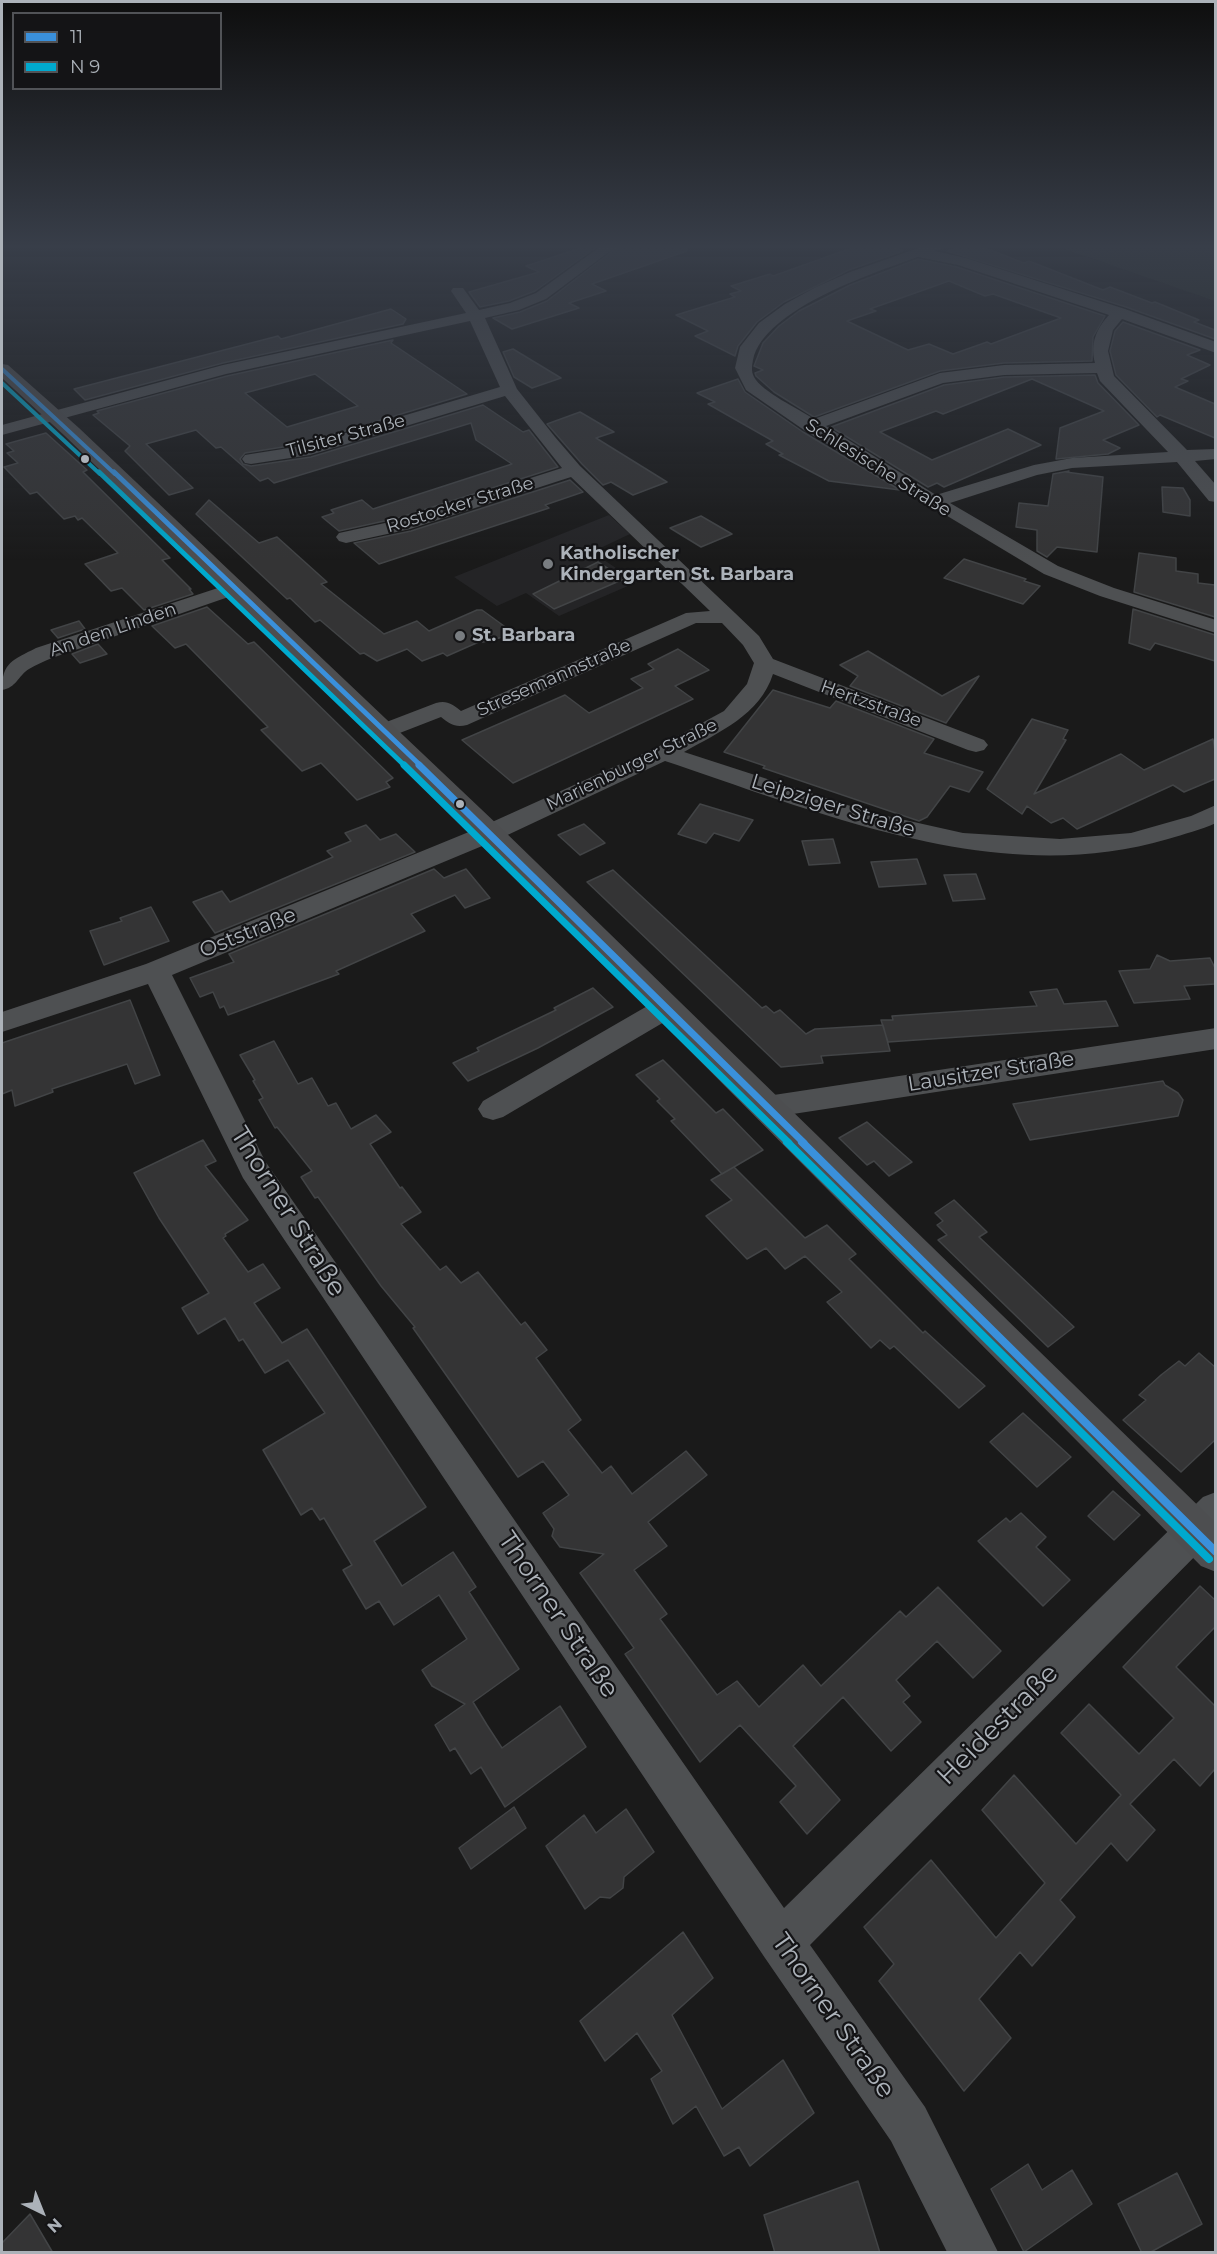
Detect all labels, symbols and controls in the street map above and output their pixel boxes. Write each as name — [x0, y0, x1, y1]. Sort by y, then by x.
legend — [12, 12, 222, 90]
text: 11 — [70, 26, 83, 48]
text: N 9 — [70, 56, 100, 78]
street label: Tilsiter Straße — [284, 410, 408, 462]
street label: Schlesische Straße — [801, 414, 955, 522]
unlabelled marker — [79, 453, 91, 465]
street label: Rostocker Straße — [384, 472, 536, 538]
place label: Katholischer Kindergarten St. Barbara — [560, 543, 794, 586]
marker: Katholischer Kindergarten St. Barbara — [541, 557, 555, 571]
street label: An den Linden — [47, 598, 179, 662]
place label: St. Barbara — [472, 625, 575, 647]
marker: St. Barbara — [453, 629, 467, 643]
street label: Stresemannstraße — [474, 634, 634, 722]
street label: Hertzstraße — [818, 676, 924, 732]
street label: Marienburger Straße — [543, 714, 721, 816]
street label: Leipziger Straße — [748, 769, 918, 843]
unlabelled marker — [454, 798, 466, 810]
street label: Oststraße — [196, 902, 300, 964]
street label: Lausitzer Straße — [906, 1046, 1076, 1098]
street label: Thorner Straße — [223, 1122, 353, 1302]
street label: Thorner Straße — [491, 1526, 625, 1704]
street label: Heidestraße — [931, 1658, 1065, 1792]
street label: Thorner Straße — [765, 1928, 901, 2104]
north arrow — [12, 2182, 72, 2242]
text: N — [43, 2214, 66, 2237]

